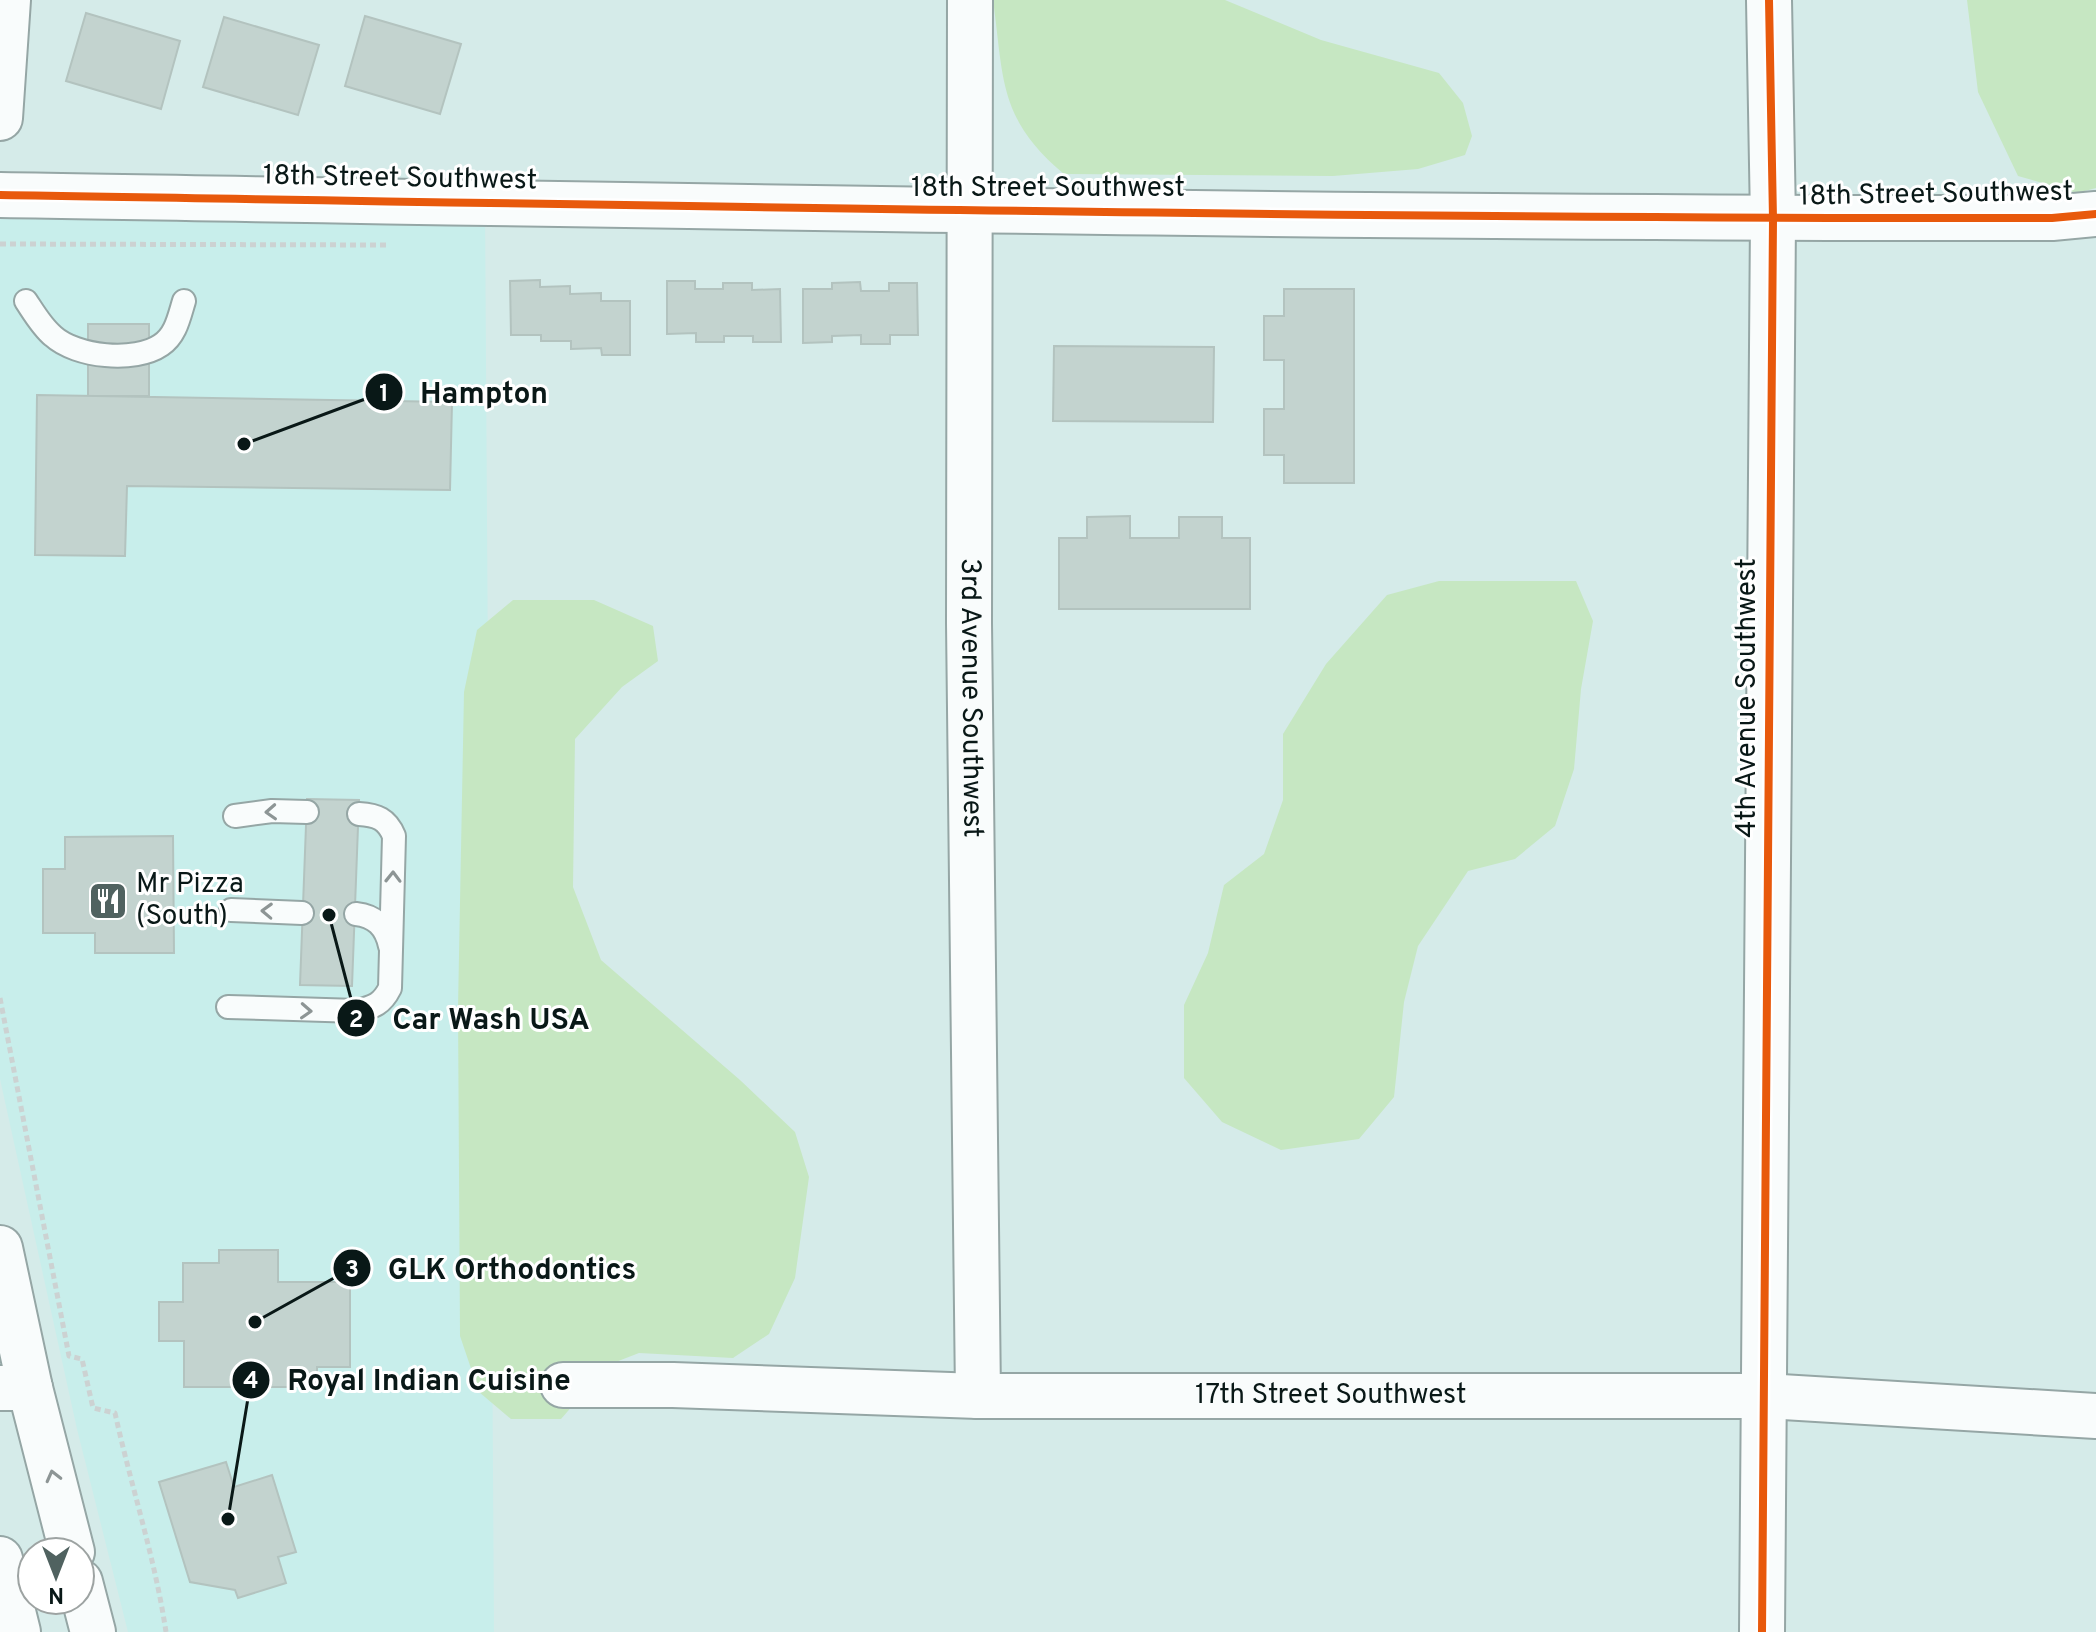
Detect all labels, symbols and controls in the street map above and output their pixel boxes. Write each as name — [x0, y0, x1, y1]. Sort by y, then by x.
street label: 18th Street Southwest — [263, 159, 537, 199]
street label: 18th Street Southwest — [911, 171, 1185, 207]
street label: 18th Street Southwest — [1799, 175, 2073, 215]
callout: Hampton — [364, 365, 564, 419]
text: Hampton — [420, 377, 548, 414]
text: 1 — [379, 380, 389, 410]
street label: 3rd Avenue Southwest — [951, 558, 990, 838]
street label: 4th Avenue Southwest — [1730, 558, 1766, 838]
one-way arrow — [264, 803, 277, 820]
place label: Mr Pizza (South) — [136, 867, 244, 935]
one-way arrow — [384, 870, 402, 883]
restaurant icon: Mr Pizza (South) — [87, 880, 129, 922]
one-way arrow — [260, 903, 273, 920]
callout: Car Wash USA — [336, 991, 605, 1045]
one-way arrow — [300, 1002, 313, 1019]
text: Car Wash USA — [392, 1003, 590, 1040]
text: 2 — [349, 1006, 363, 1036]
callout: GLK Orthodontics — [332, 1241, 652, 1295]
text: GLK Orthodontics — [388, 1253, 636, 1290]
text: 3 — [345, 1256, 359, 1286]
callout: Royal Indian Cuisine — [231, 1353, 586, 1407]
text: Royal Indian Cuisine — [287, 1364, 571, 1401]
text: 4 — [243, 1367, 259, 1397]
street label: 17th Street Southwest — [1195, 1378, 1467, 1414]
one-way arrow — [45, 1470, 62, 1484]
north arrow — [16, 1536, 96, 1616]
text: N — [48, 1580, 64, 1607]

